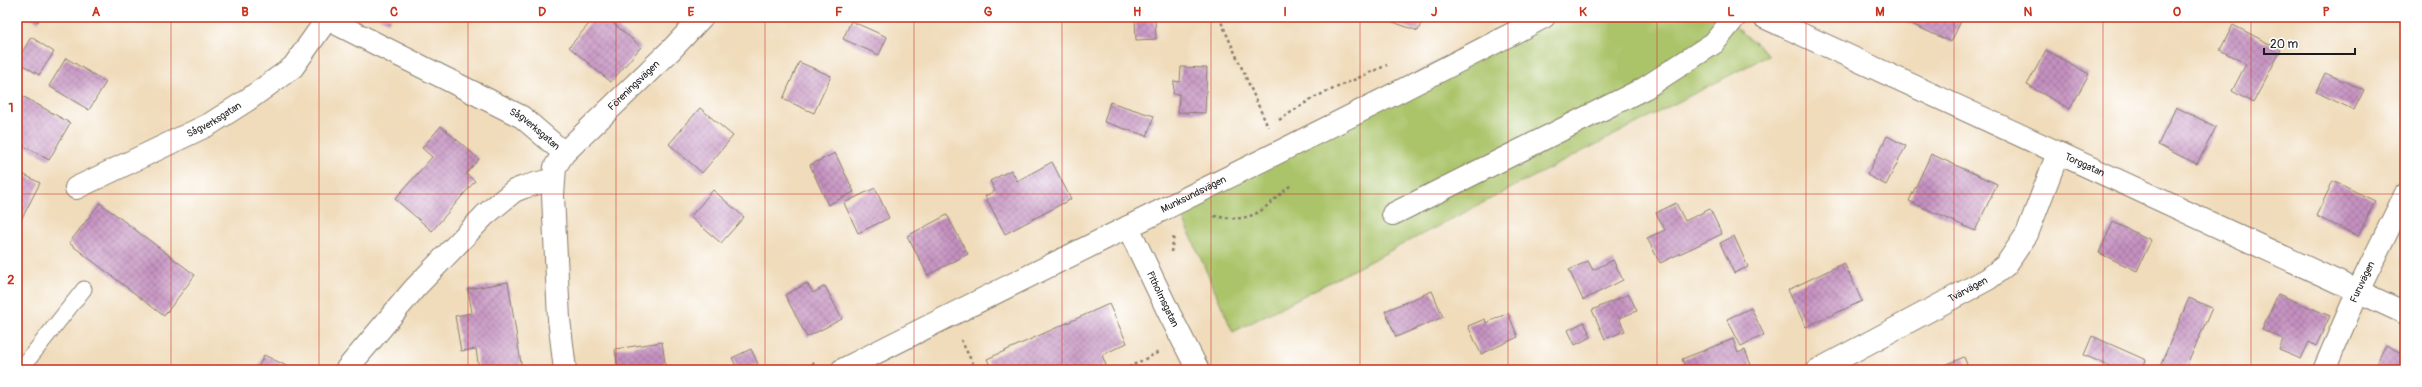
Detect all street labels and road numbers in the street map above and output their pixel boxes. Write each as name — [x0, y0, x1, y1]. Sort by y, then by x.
street label: Föreningsvägen — [606, 58, 662, 113]
street label: Sågverksgatan — [185, 99, 244, 140]
street label: Sågverksgatan — [507, 106, 563, 153]
street label: Torggatan — [2063, 151, 2107, 179]
street label: Munksundsvägen — [1159, 173, 1228, 216]
street label: Furuvägen — [2348, 259, 2378, 305]
street label: Pitholmsgatan — [1144, 269, 1181, 329]
street label: Tvärvägen — [1946, 274, 1990, 305]

